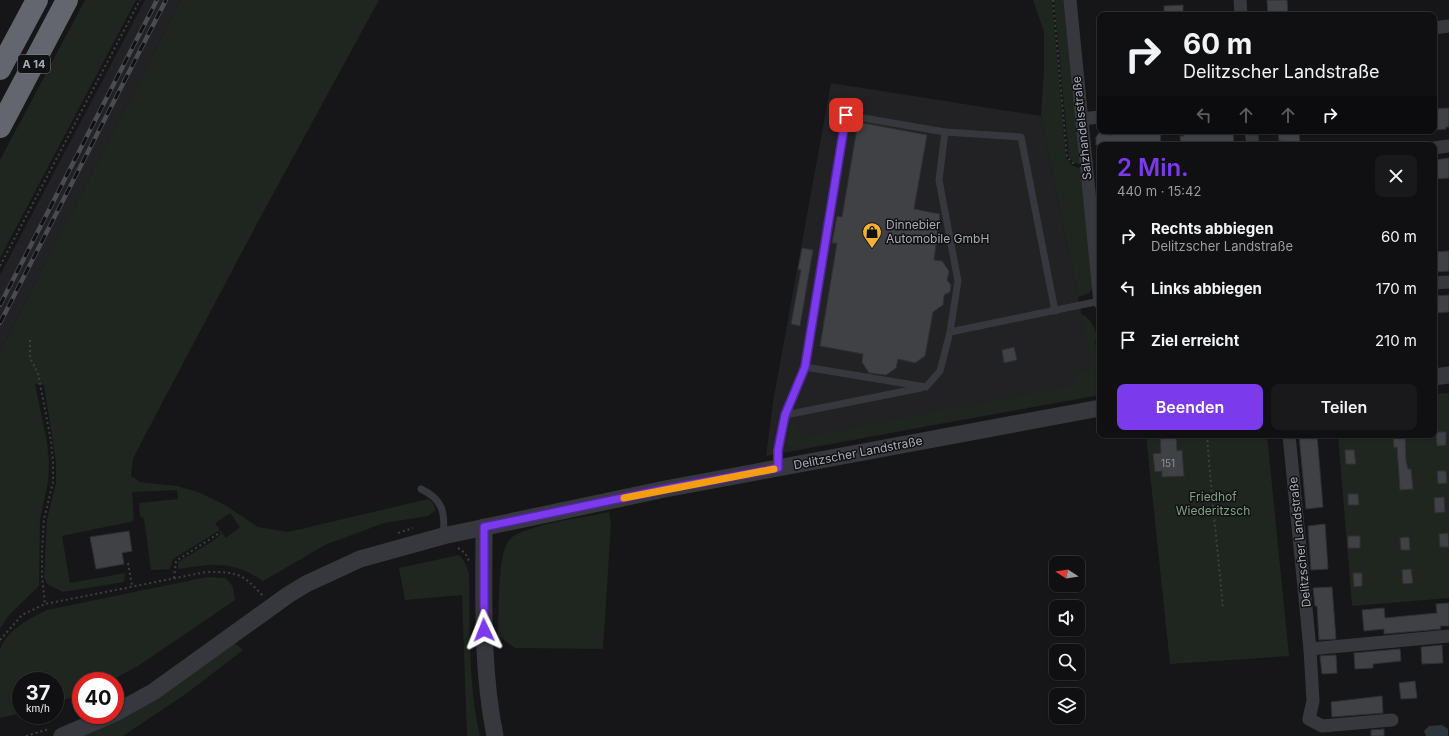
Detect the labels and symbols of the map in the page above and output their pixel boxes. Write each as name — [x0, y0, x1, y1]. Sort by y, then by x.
road number: A 14 — [18, 55, 50, 73]
street label: Salzhandelsstraße — [1069, 75, 1094, 181]
pin — [829, 98, 863, 132]
place label: Dinnebier Automobile GmbH — [886, 217, 989, 246]
shop icon: Dinnebier Automobile GmbH — [861, 221, 883, 249]
street label: Delitzscher Landstraße — [792, 433, 924, 472]
house number: 151 — [1161, 457, 1175, 469]
street label: Delitzscher Landstraße — [1285, 476, 1314, 608]
park label: Friedhof Wiederitzsch — [1176, 489, 1250, 518]
north arrow — [1049, 556, 1085, 592]
position arrow — [463, 609, 505, 651]
speed limit sign: 40 — [72, 672, 124, 724]

